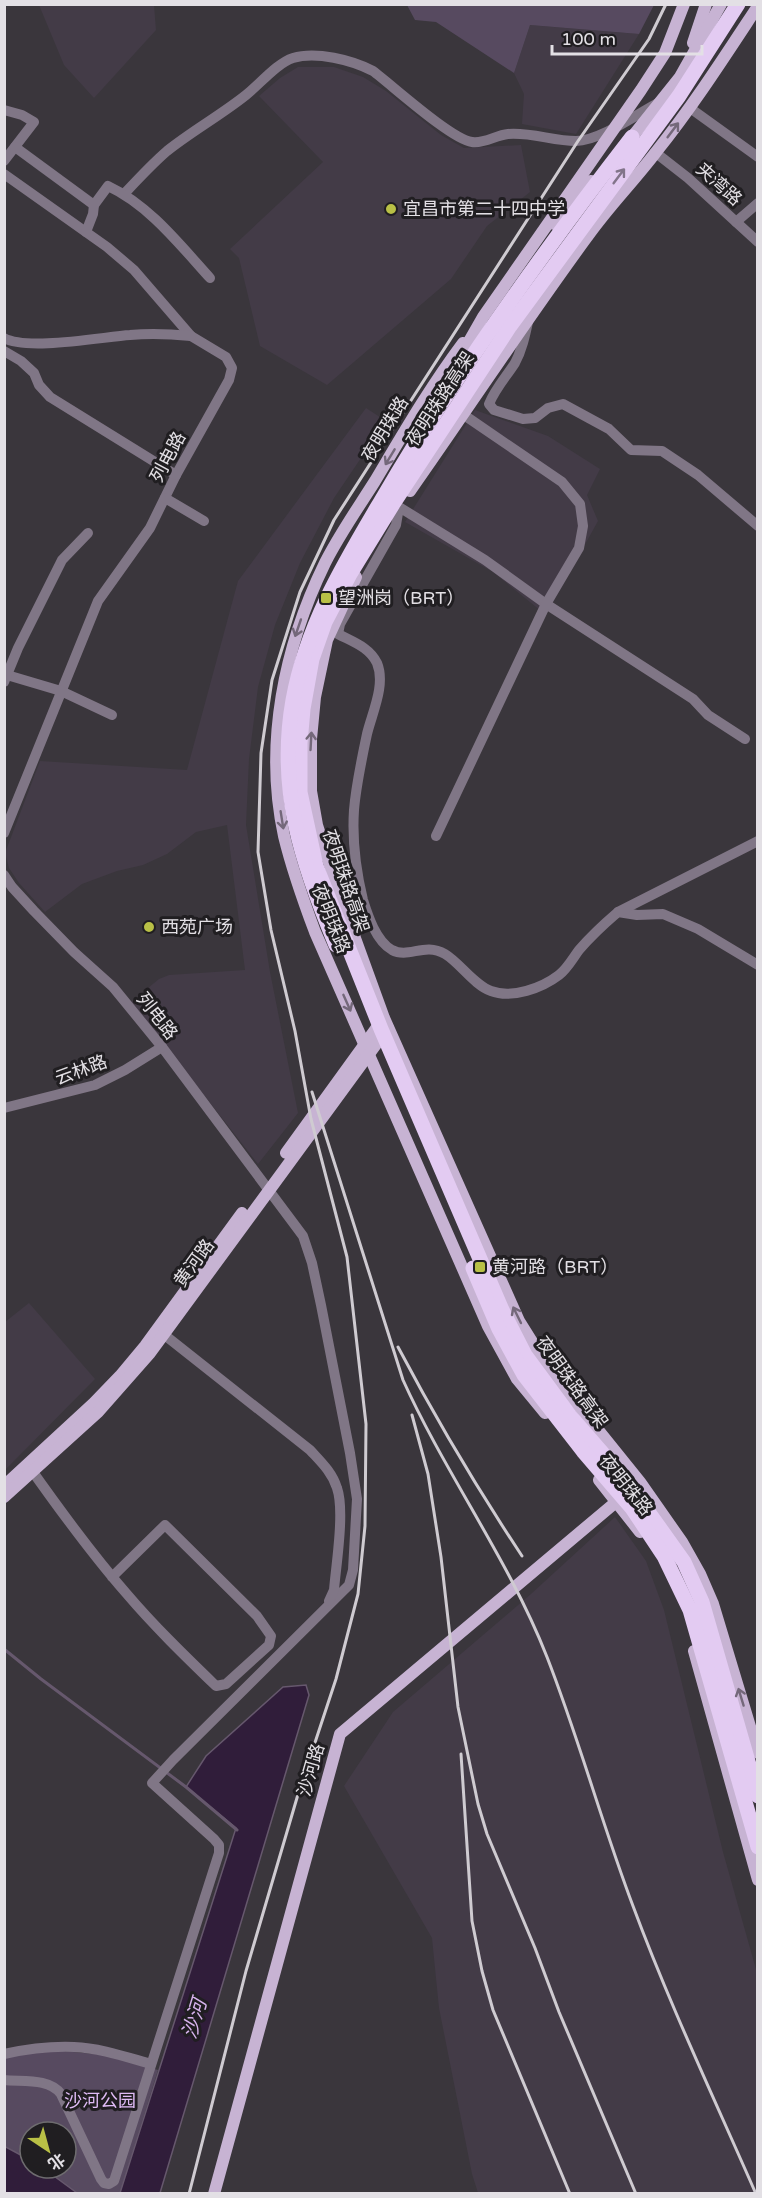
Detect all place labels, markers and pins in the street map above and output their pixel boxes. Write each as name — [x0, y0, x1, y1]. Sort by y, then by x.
place label: 宜昌市第二十四中学 — [403, 198, 565, 220]
marker: 宜昌市第二十四中学 — [384, 202, 398, 216]
place label: 望洲岗（BRT） — [338, 587, 464, 609]
marker: 望洲岗（BRT） — [319, 591, 333, 605]
place label: 西苑广场 — [161, 916, 233, 938]
marker: 西苑广场 — [142, 920, 156, 934]
place label: 黄河路（BRT） — [492, 1256, 618, 1278]
marker: 黄河路（BRT） — [473, 1260, 487, 1274]

